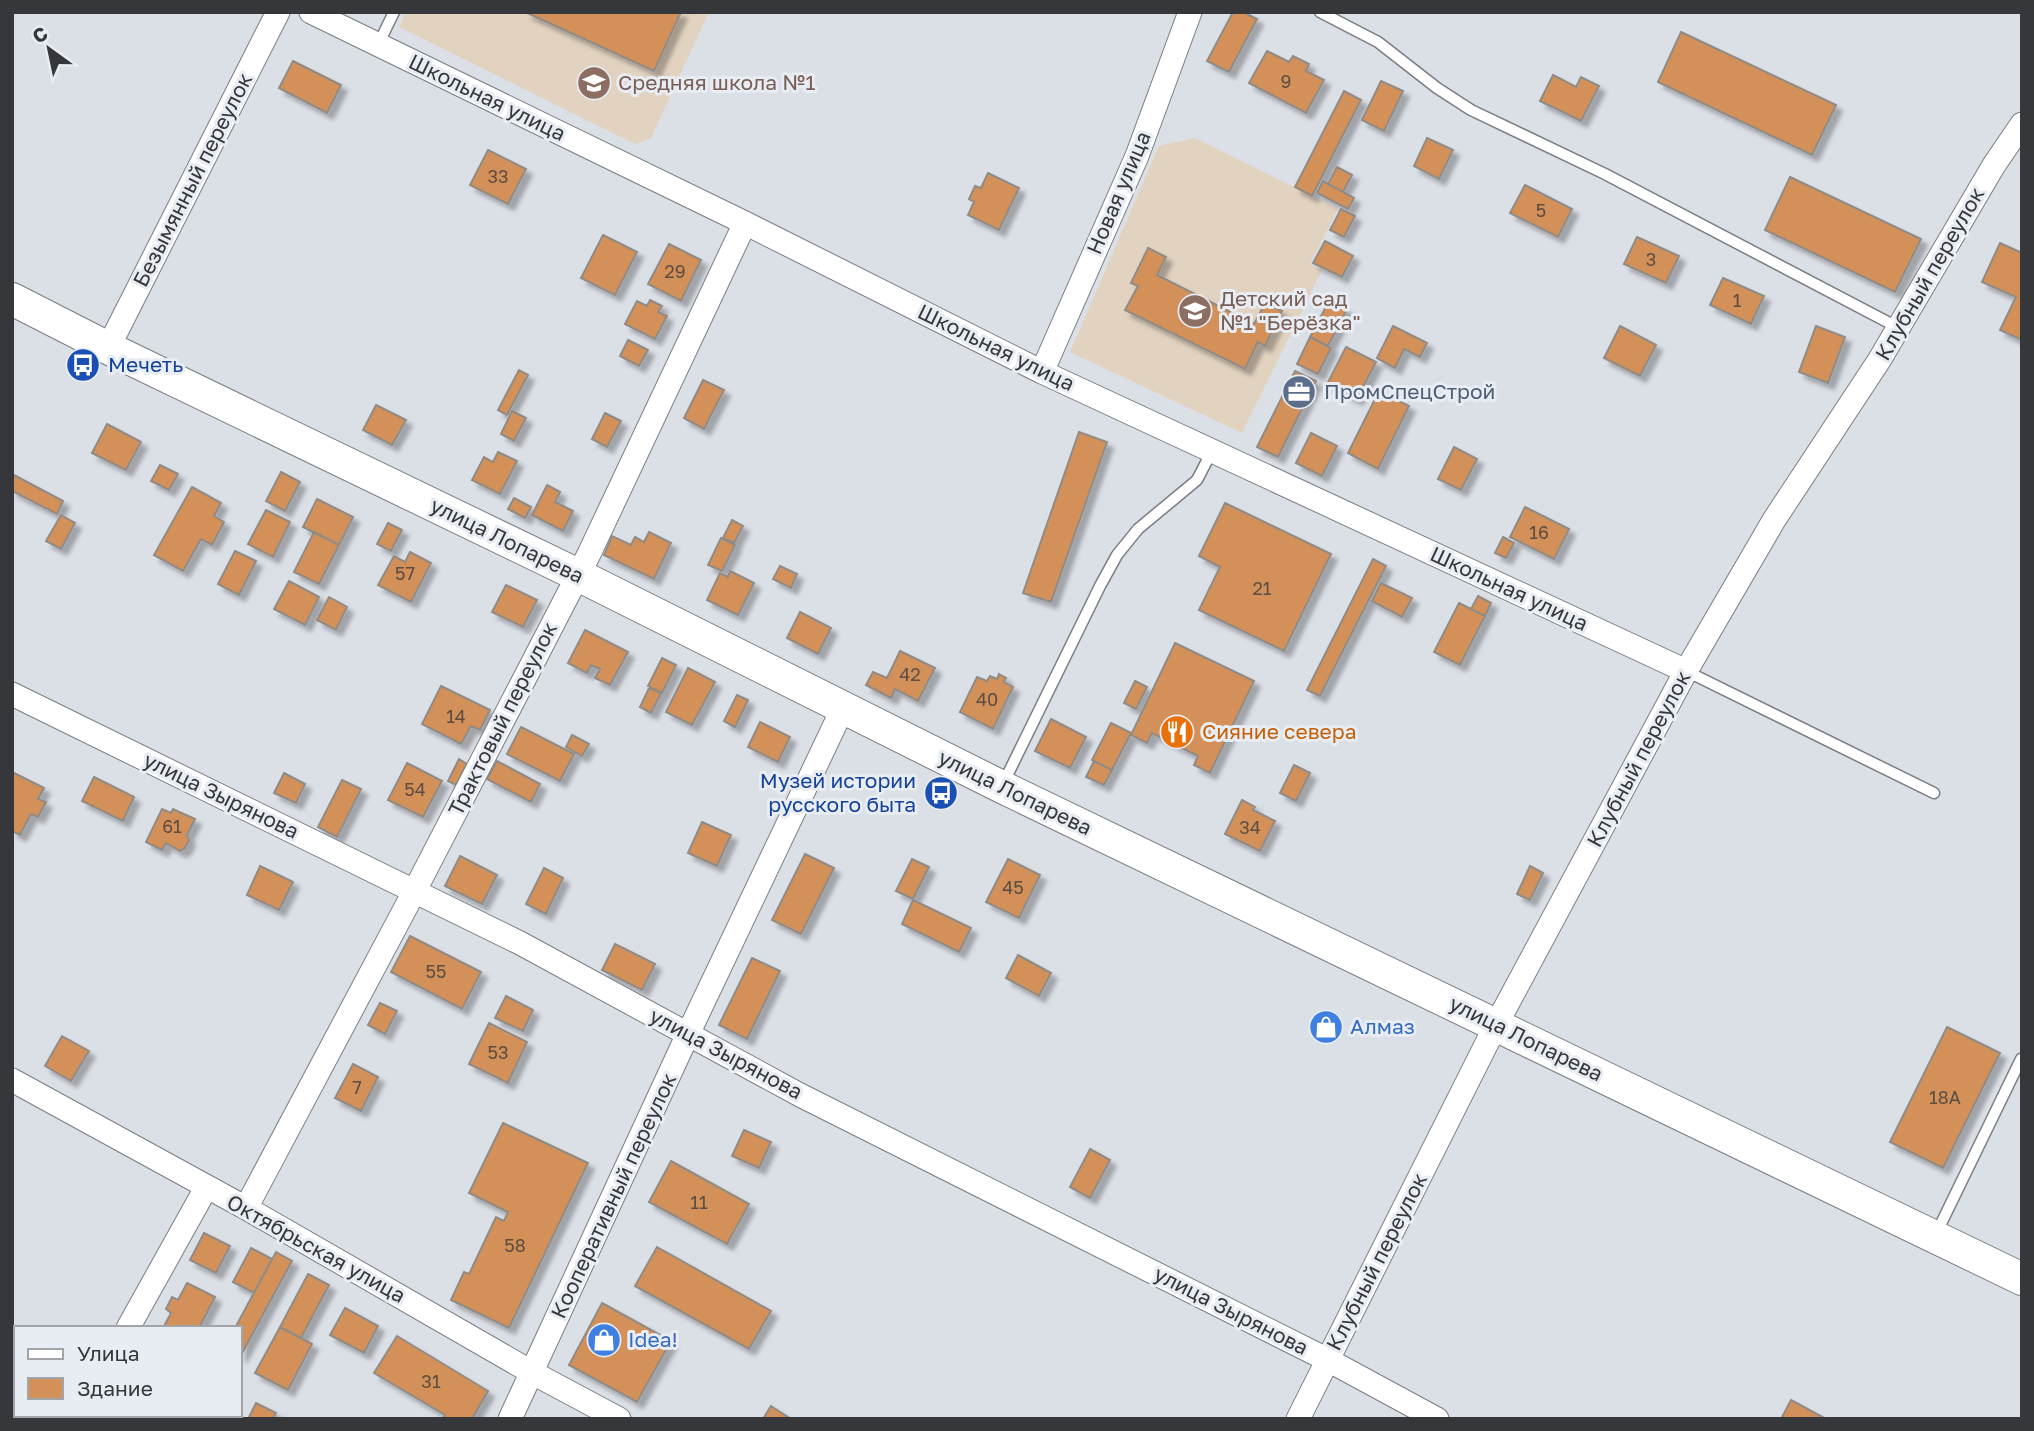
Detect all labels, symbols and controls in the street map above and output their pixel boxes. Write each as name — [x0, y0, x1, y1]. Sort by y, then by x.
north arrow — [14, 14, 84, 84]
text: С — [28, 21, 51, 48]
street label: Школьная улица — [405, 48, 570, 146]
school or university icon: Средняя школа №1 — [575, 64, 613, 102]
street label: Безымянный переулок — [127, 68, 257, 291]
place label: Средняя школа №1 — [618, 69, 816, 95]
house number: 9 — [1281, 70, 1291, 92]
street label: Новая улица — [1081, 127, 1156, 258]
house number: 33 — [487, 165, 509, 187]
street label: Клубный переулок — [1869, 182, 1989, 365]
house number: 5 — [1536, 199, 1546, 221]
house number: 3 — [1646, 248, 1656, 270]
house number: 29 — [664, 260, 686, 282]
place label: Детский сад №1 "Берёзка" — [1220, 285, 1361, 335]
house number: 1 — [1733, 289, 1742, 311]
school or university icon: Детский сад №1 "Берёзка" — [1176, 292, 1214, 330]
street label: Школьная улица — [914, 298, 1079, 396]
bus stop icon: Мечеть — [64, 346, 102, 384]
place label: Мечеть — [108, 351, 183, 377]
office icon: ПромСпецСтрой — [1280, 373, 1318, 411]
place label: ПромСпецСтрой — [1324, 378, 1495, 404]
street label: улица Лопарева — [426, 492, 588, 589]
house number: 16 — [1529, 521, 1549, 543]
street label: Школьная улица — [1426, 540, 1592, 636]
house number: 57 — [395, 562, 415, 584]
house number: 21 — [1252, 577, 1272, 599]
street label: Трактовый переулок — [442, 617, 562, 820]
house number: 42 — [899, 663, 921, 685]
street label: Клубный переулок — [1581, 666, 1696, 851]
house number: 40 — [976, 688, 998, 710]
house number: 14 — [446, 705, 466, 727]
restaurant icon: Сияние севера — [1158, 713, 1196, 751]
place label: Сияние севера — [1202, 718, 1357, 744]
street label: улица Лопарева — [934, 744, 1096, 841]
street label: улица Зырянова — [140, 746, 303, 844]
place label: Музей истории русского быта — [760, 767, 916, 817]
bus stop icon: Музей истории русского быта — [922, 774, 960, 812]
house number: 54 — [404, 778, 426, 800]
house number: 61 — [162, 815, 182, 837]
house number: 34 — [1239, 816, 1261, 838]
house number: 45 — [1002, 876, 1024, 898]
house number: 55 — [426, 960, 446, 982]
street label: улица Лопарева — [1445, 990, 1607, 1087]
street label: улица Зырянова — [646, 1002, 807, 1104]
shop icon: Алмаз — [1307, 1008, 1345, 1046]
place label: Алмаз — [1350, 1013, 1415, 1039]
house number: 53 — [488, 1041, 508, 1063]
street label: Кооперативный переулок — [545, 1069, 681, 1322]
house number: 7 — [352, 1076, 362, 1098]
house number: 18А — [1929, 1086, 1961, 1108]
street label: Клубный переулок — [1320, 1168, 1432, 1355]
street label: Октябрьская улица — [223, 1188, 410, 1308]
house number: 11 — [690, 1191, 708, 1213]
house number: 58 — [504, 1234, 526, 1256]
street label: улица Зырянова — [1150, 1260, 1313, 1360]
shop icon: Idea! — [585, 1321, 623, 1359]
legend — [14, 1326, 242, 1417]
place label: Idea! — [628, 1326, 678, 1352]
text: Улица — [77, 1340, 140, 1366]
house number: 31 — [421, 1370, 441, 1392]
text: Здание — [77, 1375, 153, 1401]

